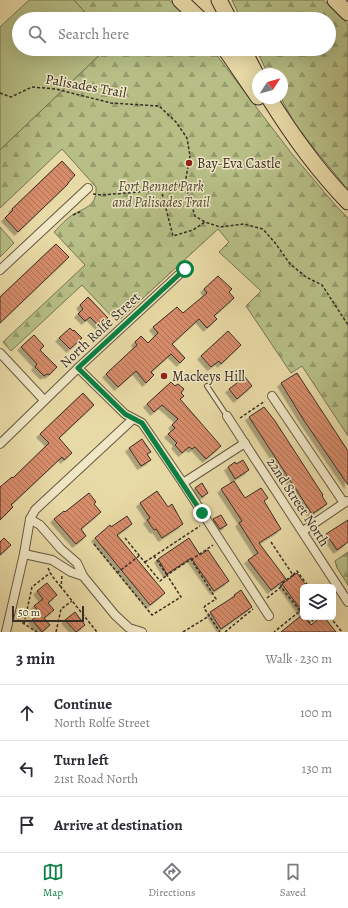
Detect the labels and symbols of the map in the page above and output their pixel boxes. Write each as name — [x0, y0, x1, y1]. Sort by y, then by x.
north arrow — [252, 68, 288, 104]
street label: Palisades Trail — [44, 70, 129, 103]
place label: Bay-Eva Castle — [197, 154, 281, 173]
marker: Bay-Eva Castle — [184, 158, 194, 168]
park label: Fort Bennet Park and Palisades Trail — [112, 177, 210, 212]
route start — [176, 260, 194, 278]
street label: North Rolfe Street — [56, 288, 145, 372]
place label: Mackeys Hill — [172, 367, 246, 386]
marker: Mackeys Hill — [159, 371, 169, 381]
street label: 22nd Street North — [262, 454, 334, 551]
route end — [193, 504, 211, 522]
scale bar — [12, 604, 84, 623]

